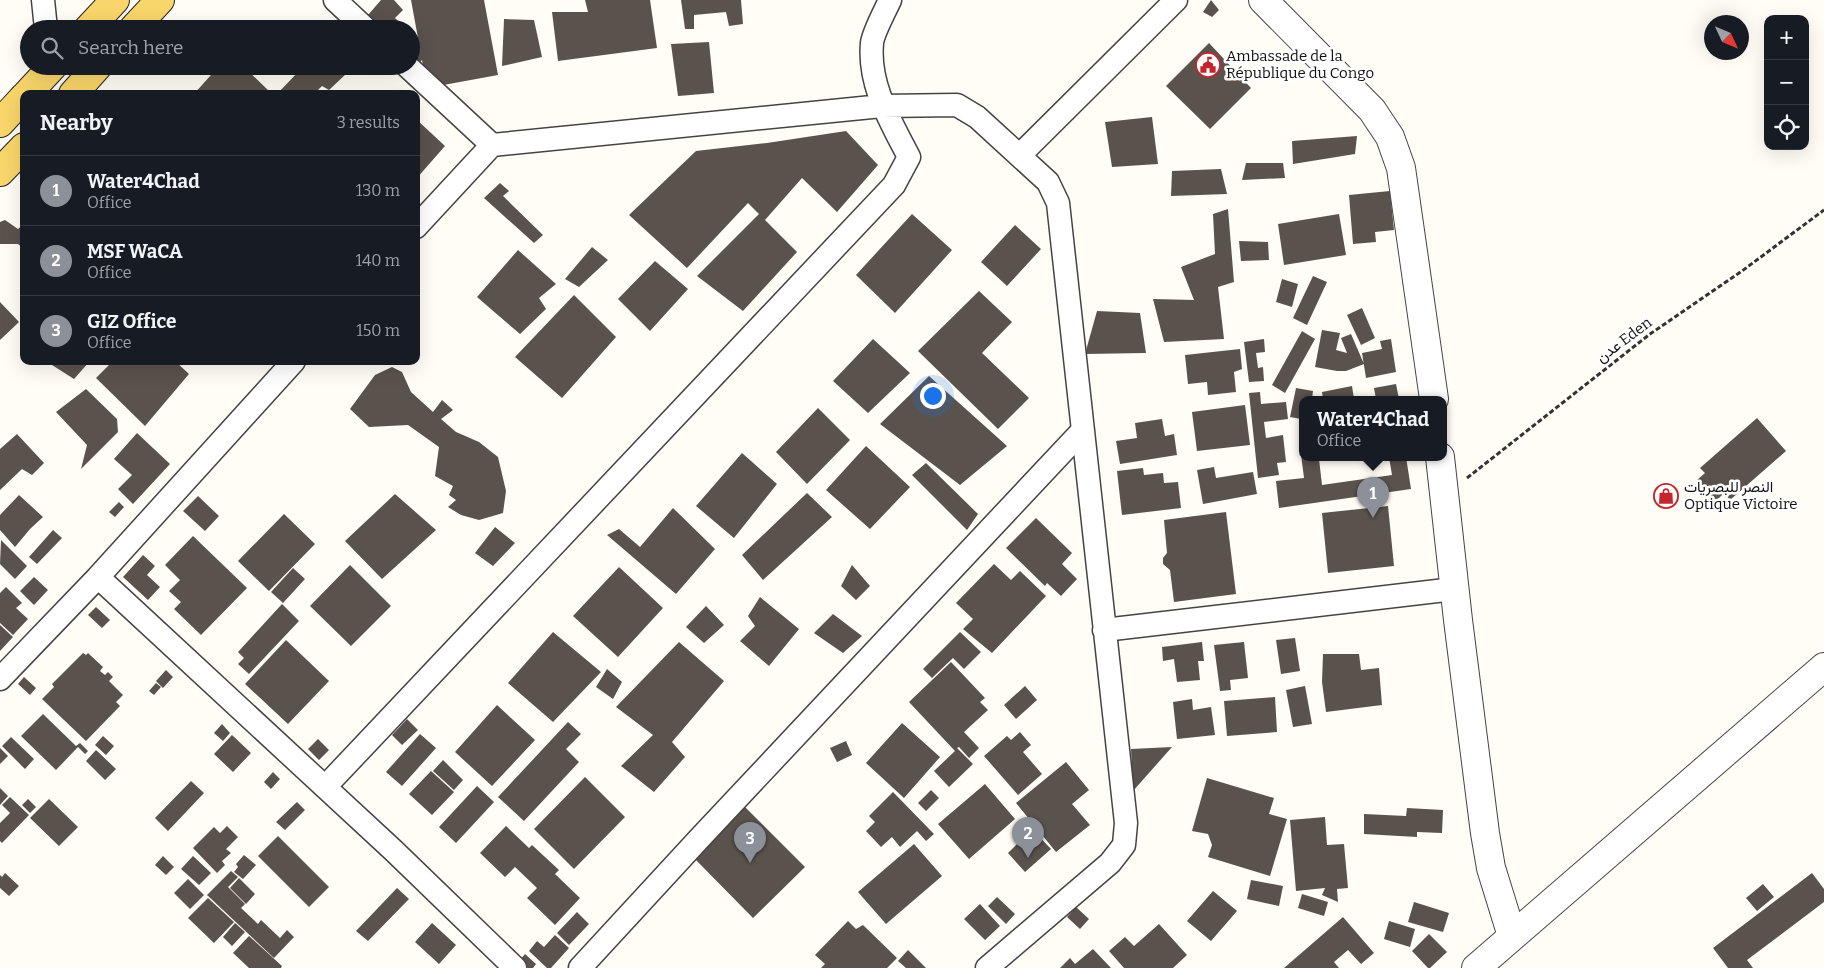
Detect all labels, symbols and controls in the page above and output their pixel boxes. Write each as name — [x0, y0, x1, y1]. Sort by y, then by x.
north arrow — [1704, 15, 1749, 60]
map controls — [1764, 15, 1809, 150]
button: + — [1764, 15, 1809, 60]
search box — [20, 20, 420, 75]
icon: search — [38, 34, 66, 62]
text: Search here — [78, 36, 183, 59]
place label: Ambassade de la République du Congo — [1226, 47, 1374, 82]
public building icon: Ambassade de la République du Congo — [1195, 52, 1221, 78]
button: − — [1764, 60, 1809, 105]
button: locate — [1764, 105, 1809, 150]
text: Nearby — [40, 110, 113, 136]
text: 3 results — [337, 113, 400, 132]
text: Water4Chad — [87, 170, 200, 193]
text: 1 — [53, 181, 59, 200]
text: 130 m — [356, 181, 400, 200]
text: Office — [87, 193, 132, 212]
text: MSF WaCA — [87, 240, 183, 263]
text: 2 — [51, 251, 61, 270]
text: 140 m — [355, 251, 400, 270]
text: Office — [87, 263, 132, 282]
text: GIZ Office — [87, 310, 177, 333]
street label: عدن Eden — [1593, 313, 1656, 367]
text: 3 — [51, 321, 61, 340]
text: 150 m — [356, 321, 400, 340]
text: Office — [87, 333, 132, 352]
your location — [920, 383, 946, 409]
popup — [1299, 396, 1447, 461]
text: Water4Chad — [1317, 408, 1429, 431]
text: Office — [1317, 431, 1361, 450]
pin: 1 — [1357, 477, 1389, 518]
place label: النصر للبصريات Optique Victoire — [1684, 478, 1797, 513]
shop icon: النصر للبصريات Optique Victoire — [1653, 483, 1679, 509]
pin: 2 — [1012, 817, 1044, 858]
pin: 3 — [734, 822, 766, 863]

